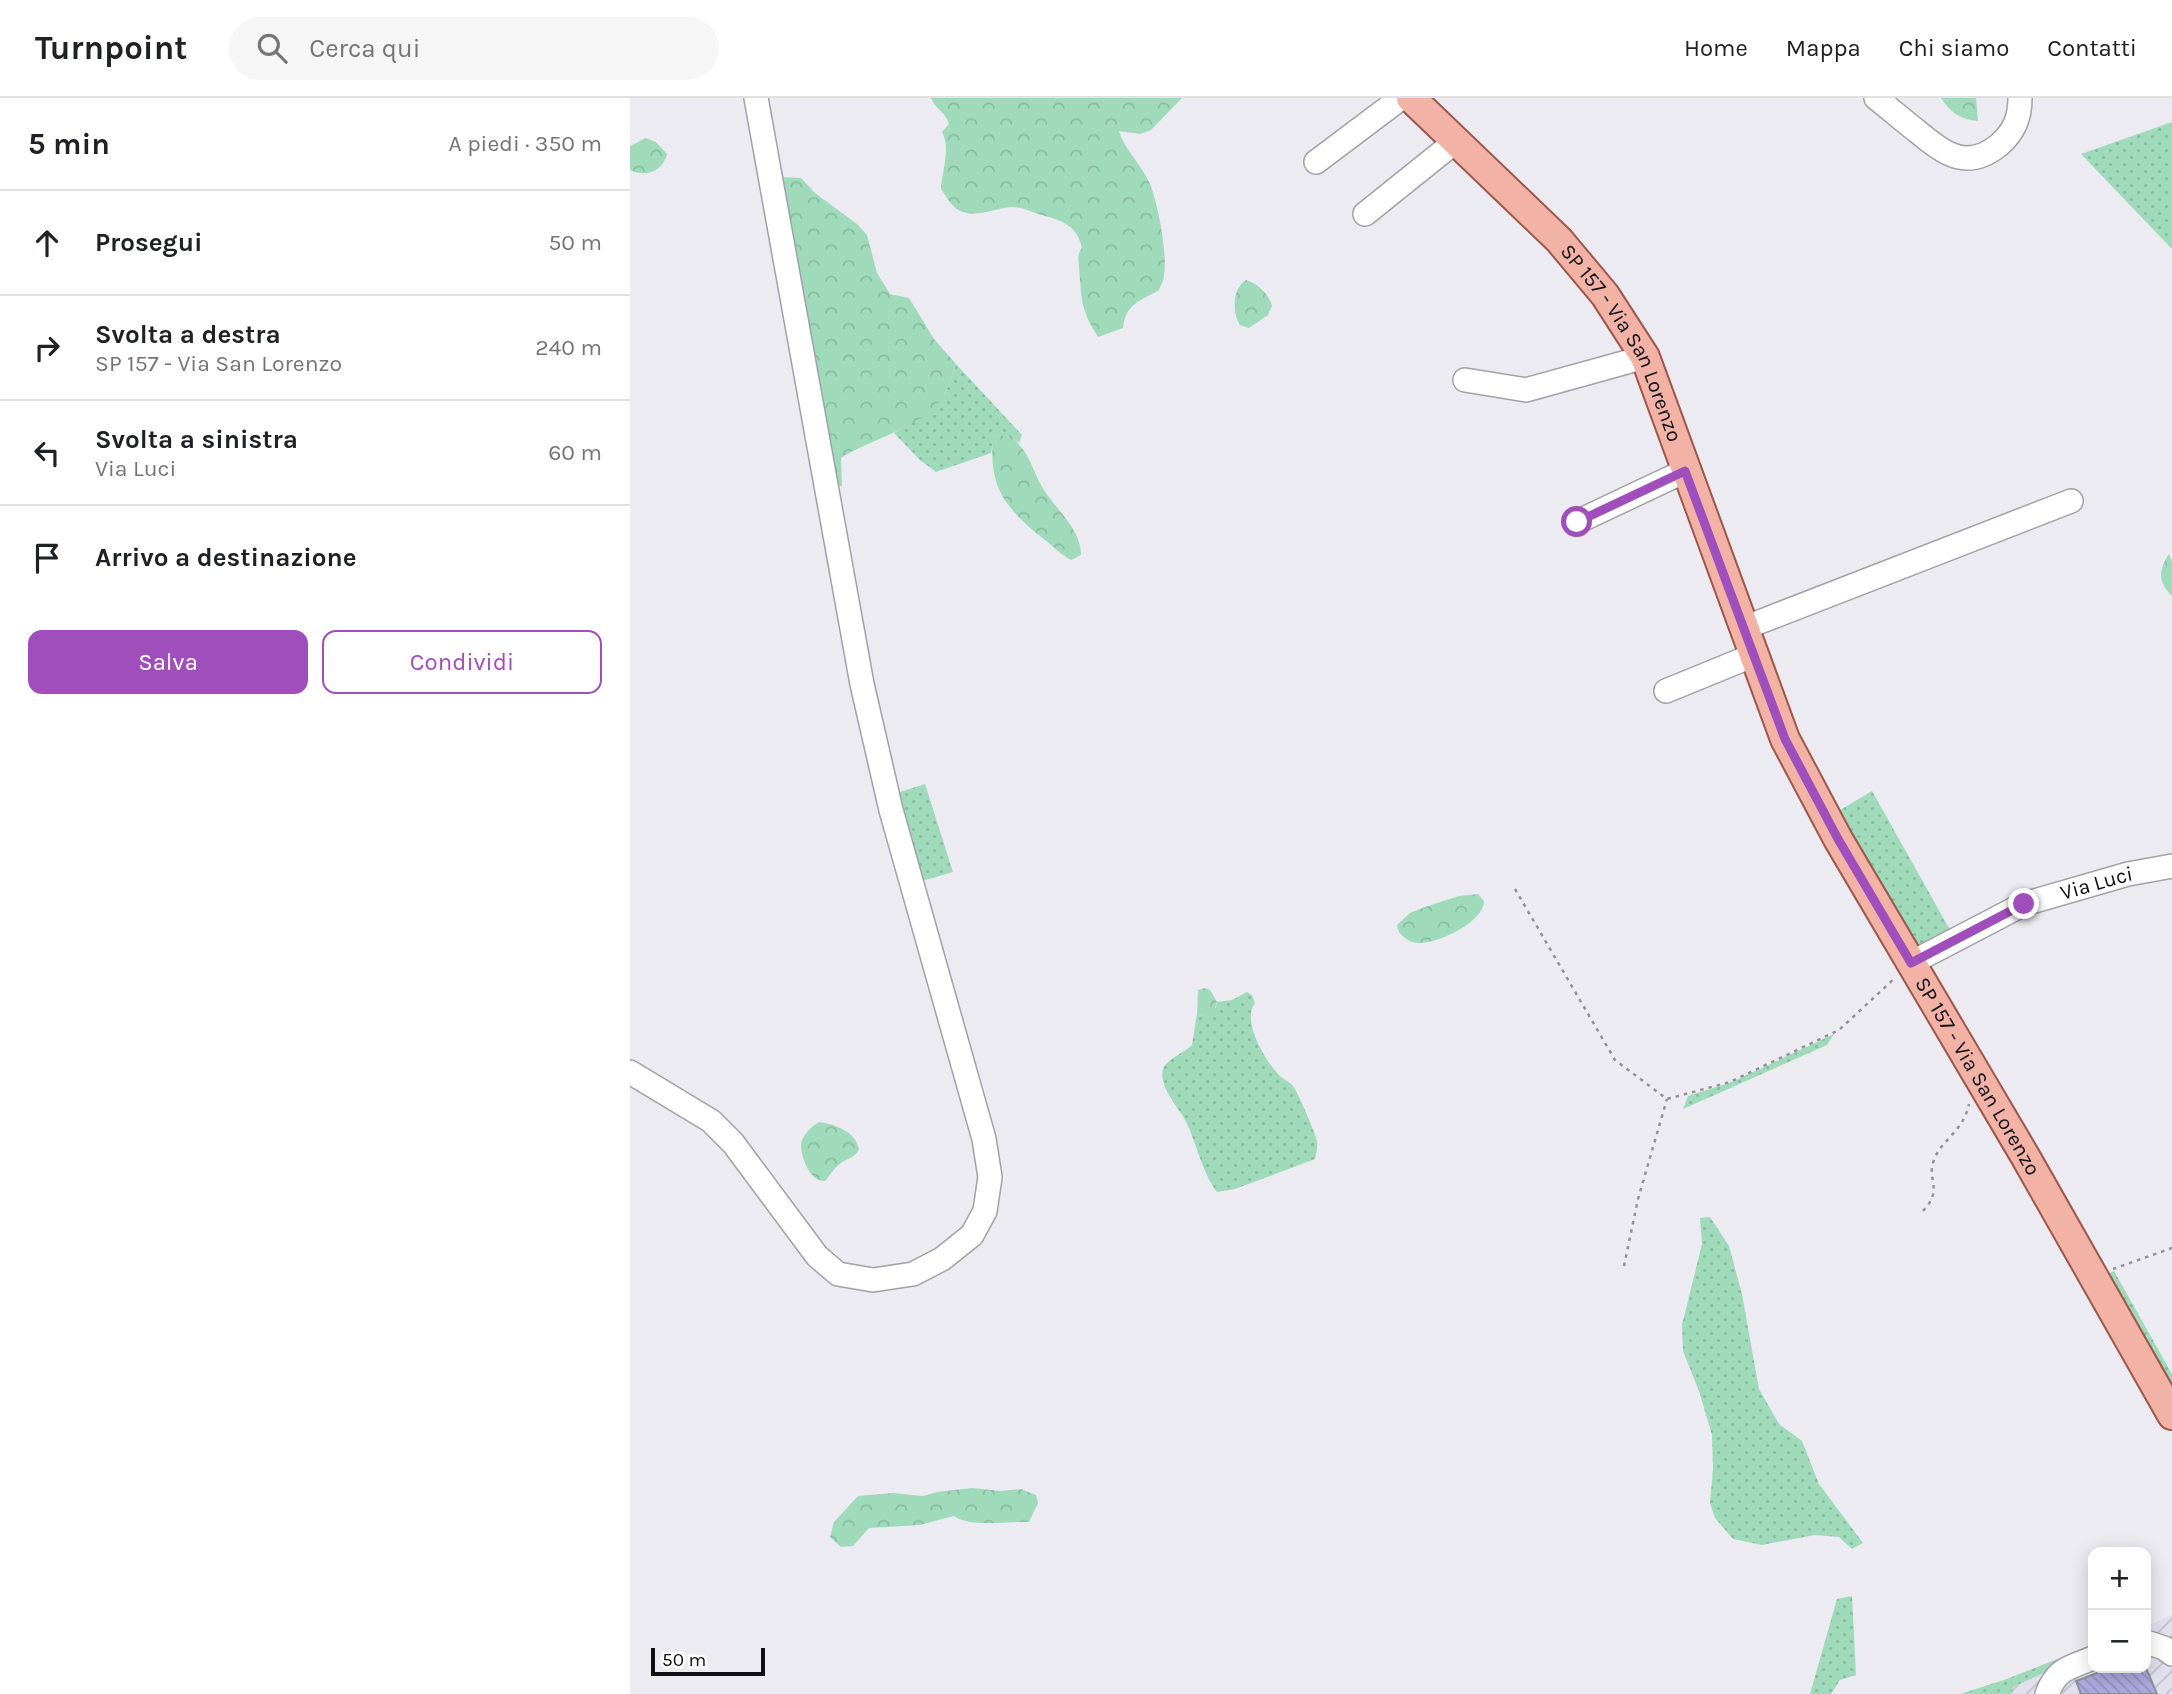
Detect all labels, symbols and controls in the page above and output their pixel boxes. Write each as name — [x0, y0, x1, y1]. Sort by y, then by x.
search box — [229, 17, 719, 80]
text: Turnpoint — [35, 29, 187, 67]
icon: search — [253, 29, 291, 67]
text: Cerca qui — [309, 33, 421, 64]
text: Home — [1684, 34, 1748, 62]
text: Mappa — [1786, 34, 1861, 62]
text: Chi siamo — [1899, 34, 2009, 62]
text: Contatti — [2047, 34, 2137, 62]
text: 5 min — [28, 126, 110, 162]
text: A piedi · 350 m — [449, 130, 602, 157]
icon: ahead — [28, 224, 66, 262]
text: Prosegui — [95, 227, 202, 258]
text: 50 m — [548, 229, 602, 256]
street label: SP 157 - Via San Lorenzo — [1556, 239, 1687, 445]
text: Svolta a destra — [95, 319, 281, 350]
icon: right — [28, 329, 66, 367]
text: 240 m — [535, 334, 602, 361]
text: SP 157 - Via San Lorenzo — [95, 350, 342, 377]
text: Svolta a sinistra — [95, 424, 298, 455]
icon: left — [28, 434, 66, 472]
text: 60 m — [548, 439, 602, 466]
text: Via Luci — [95, 455, 176, 482]
route start — [1561, 506, 1592, 537]
icon: arrive — [28, 539, 66, 577]
text: Arrivo a destinazione — [95, 542, 357, 573]
button: Salva — [28, 630, 308, 694]
button: Condividi — [322, 630, 602, 694]
street label: Via Luci — [2058, 861, 2135, 905]
route end — [2008, 888, 2039, 919]
street label: SP 157 - Via San Lorenzo — [1910, 973, 2045, 1180]
map controls — [2088, 1547, 2151, 1673]
button: + — [2088, 1547, 2151, 1610]
button: − — [2088, 1610, 2151, 1673]
scale bar — [651, 1645, 765, 1677]
text: 50 m — [662, 1649, 706, 1671]

